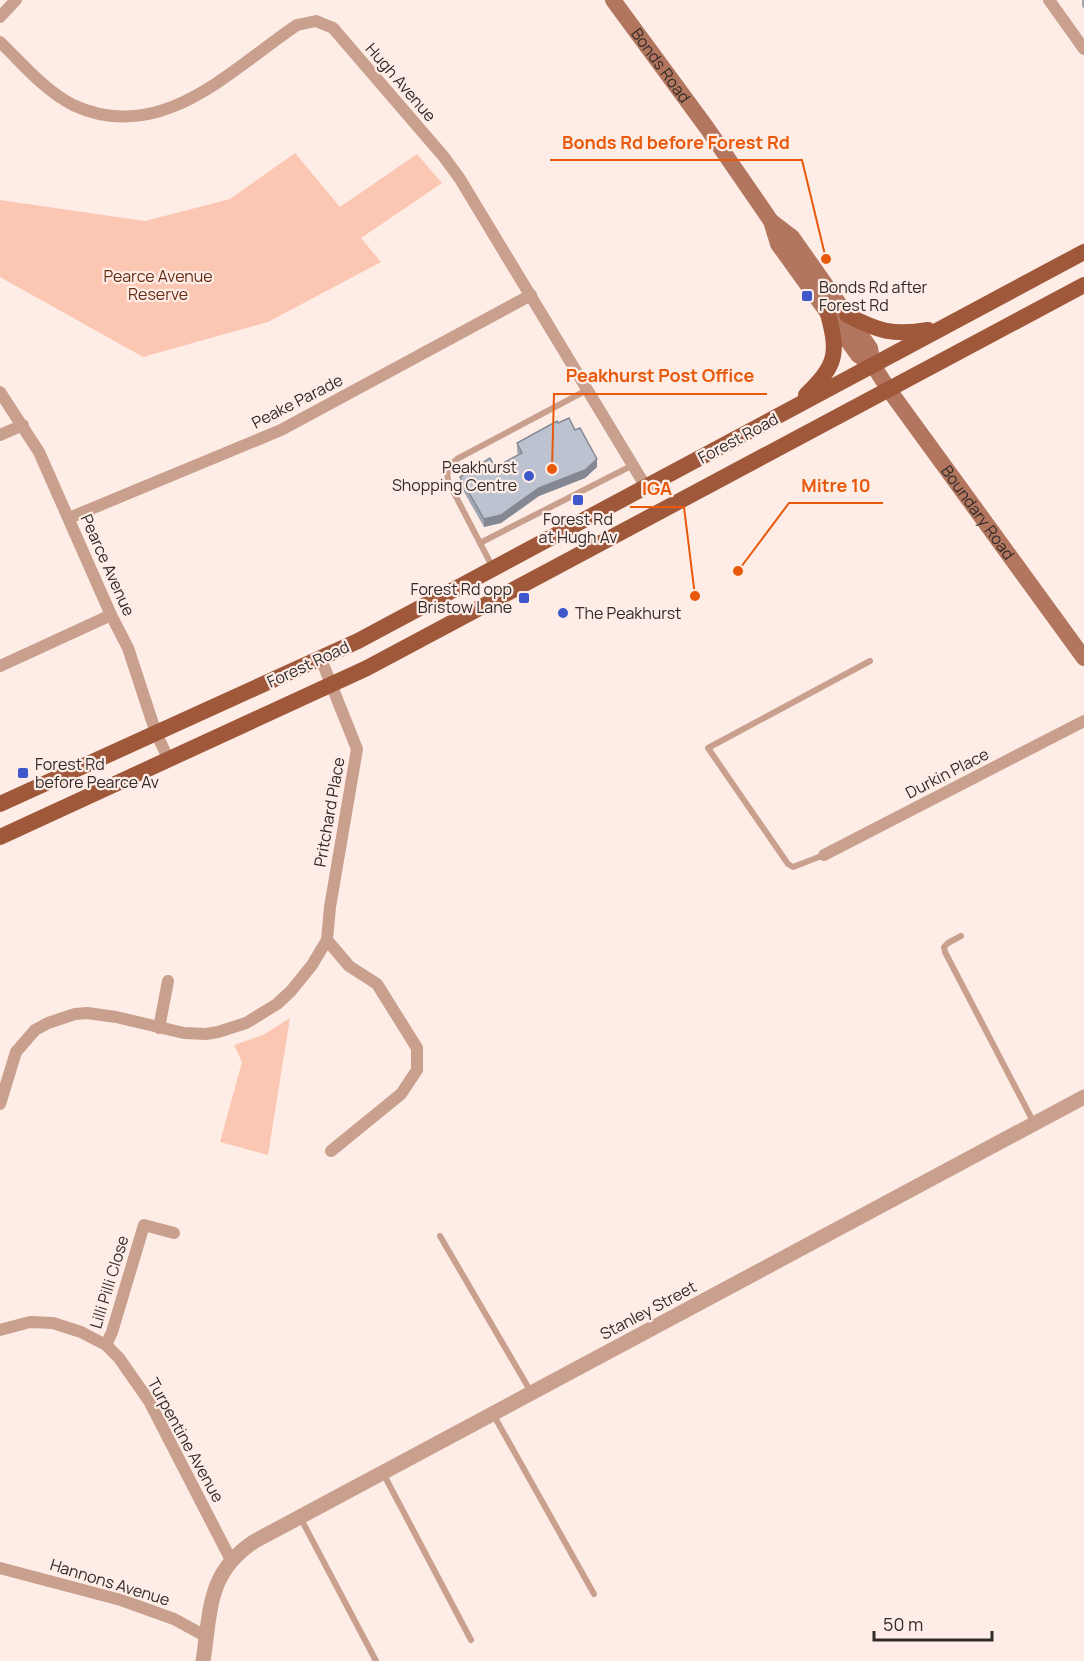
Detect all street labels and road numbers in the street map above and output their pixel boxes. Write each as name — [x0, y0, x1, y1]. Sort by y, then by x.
street label: Bonds Road — [626, 23, 696, 107]
street label: Hugh Avenue — [361, 38, 441, 126]
street label: Peake Parade — [248, 369, 346, 433]
street label: Forest Road — [694, 408, 782, 468]
street label: Boundary Road — [936, 461, 1020, 564]
street label: Pearce Avenue — [76, 511, 140, 619]
street label: Forest Road — [263, 635, 353, 693]
street label: Durkin Place — [902, 743, 992, 803]
street label: Pritchard Place — [309, 755, 349, 869]
street label: Lilli Pilli Close — [84, 1233, 134, 1331]
street label: Stanley Street — [596, 1275, 700, 1345]
street label: Turpentine Avenue — [143, 1374, 229, 1506]
street label: Hannons Avenue — [47, 1553, 173, 1611]

